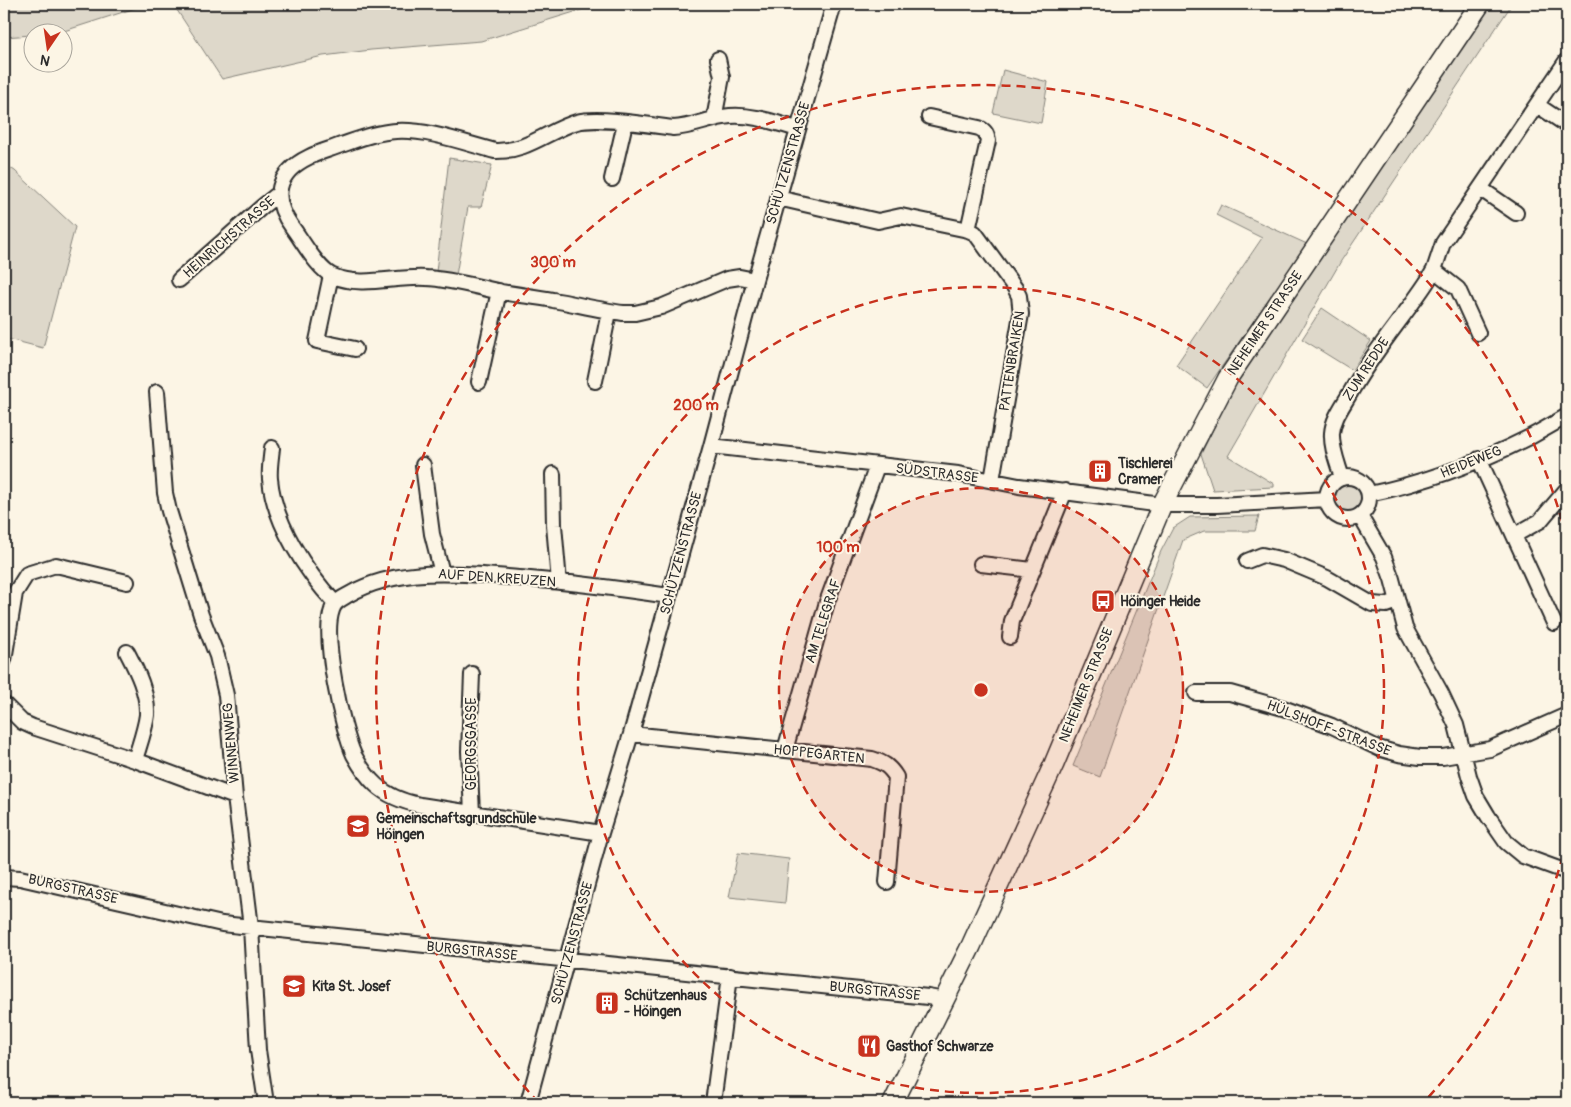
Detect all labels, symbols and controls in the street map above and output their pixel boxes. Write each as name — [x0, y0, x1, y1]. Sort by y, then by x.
north arrow — [22, 22, 72, 72]
text: N — [39, 51, 52, 70]
street label: SCHÜTZENSTRASSE — [762, 100, 814, 226]
street label: HEINRICHSTRASSE — [180, 193, 278, 281]
text: 300 m — [530, 253, 576, 272]
street label: NEHEIMER STRASSE — [1224, 268, 1306, 378]
street label: PATTENBRAIKEN — [996, 310, 1028, 412]
street label: ZUM REDDE — [1339, 334, 1393, 404]
text: 200 m — [673, 396, 719, 415]
street label: HEIDEWEG — [1438, 442, 1504, 482]
place label: Tischlerei Cramer — [1117, 455, 1173, 488]
building icon: Tischlerei Cramer — [1087, 458, 1113, 484]
street label: SÜDSTRASSE — [895, 459, 979, 487]
street label: SCHÜTZENSTRASSE — [656, 490, 706, 616]
text: 100 m — [817, 538, 859, 557]
street label: AUF DEN KREUZEN — [437, 565, 557, 591]
street label: AM TELEGRAF — [801, 577, 845, 665]
bus stop icon: Höinger Heide — [1090, 588, 1116, 614]
place label: Höinger Heide — [1120, 593, 1201, 610]
street label: NEHEIMER STRASSE — [1055, 625, 1117, 745]
centre of rings — [972, 681, 990, 699]
street label: HÜLSHOFF-STRASSE — [1264, 696, 1394, 760]
street label: GEORGSGASSE — [463, 698, 480, 790]
street label: WINNENWEG — [219, 702, 243, 784]
street label: HOPPEGARTEN — [772, 741, 866, 767]
place label: Gemeinschaftsgrundschule Höingen — [376, 810, 538, 843]
school or university icon: Gemeinschaftsgrundschule Höingen — [345, 813, 371, 839]
street label: BURGSTRASSE — [27, 870, 119, 908]
street label: SCHÜTZENSTRASSE — [547, 880, 597, 1006]
street label: BURGSTRASSE — [426, 938, 518, 964]
school or university icon: Kita St. Josef — [281, 973, 307, 999]
place label: Kita St. Josef — [312, 978, 391, 995]
street label: BURGSTRASSE — [829, 978, 921, 1004]
place label: Schützenhaus - Höingen — [624, 987, 707, 1020]
building icon: Schützenhaus - Höingen — [594, 990, 620, 1016]
restaurant icon: Gasthof Schwarze — [856, 1033, 882, 1059]
place label: Gasthof Schwarze — [886, 1038, 995, 1055]

